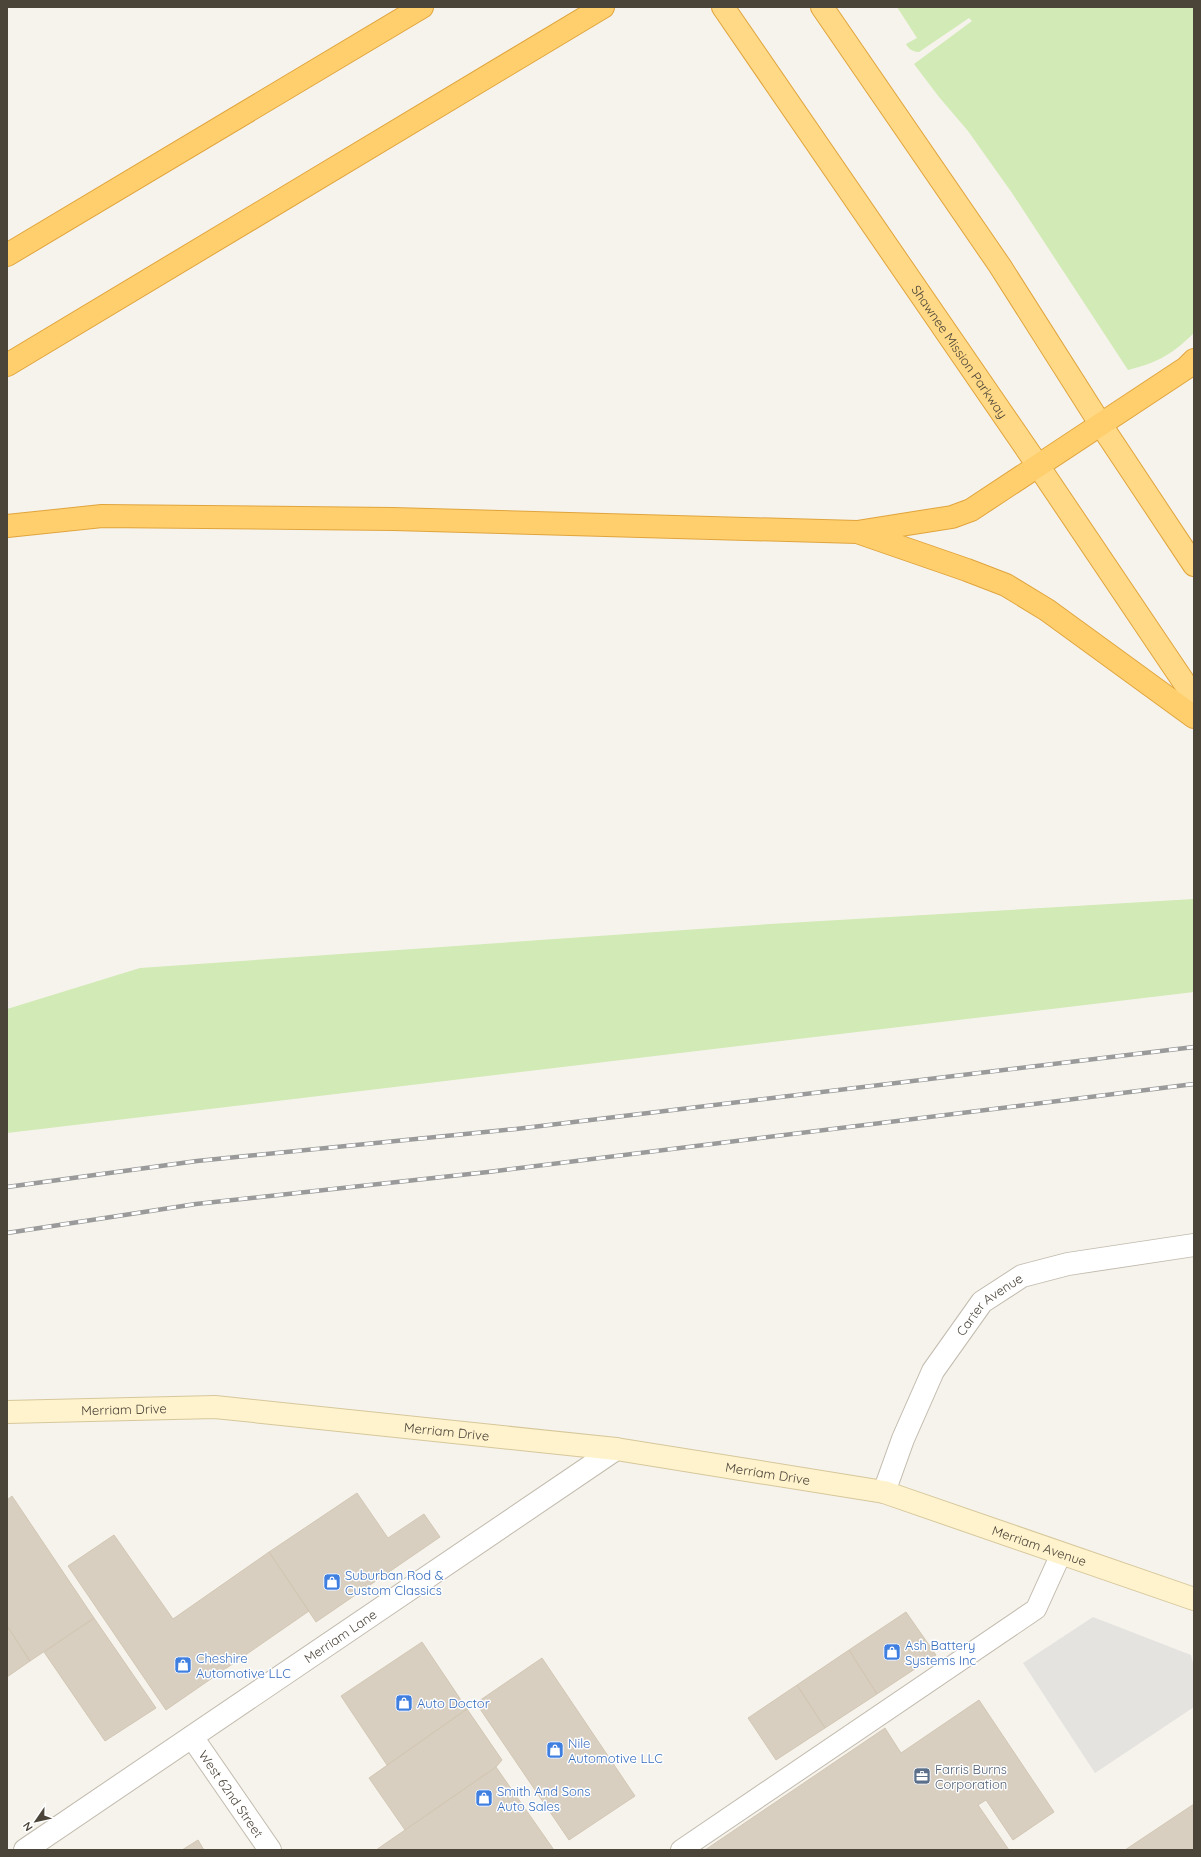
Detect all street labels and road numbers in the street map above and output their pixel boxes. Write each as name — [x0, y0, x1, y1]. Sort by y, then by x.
street label: Shawnee Mission Parkway — [908, 282, 1011, 421]
street label: Carter Avenue — [953, 1270, 1026, 1339]
street label: Merriam Drive — [81, 1400, 167, 1418]
street label: Merriam Drive — [403, 1419, 490, 1444]
street label: Merriam Drive — [724, 1459, 811, 1488]
street label: Merriam Avenue — [990, 1522, 1089, 1569]
street label: Merriam Lane — [301, 1606, 380, 1666]
street label: West 62nd Street — [195, 1747, 267, 1841]

